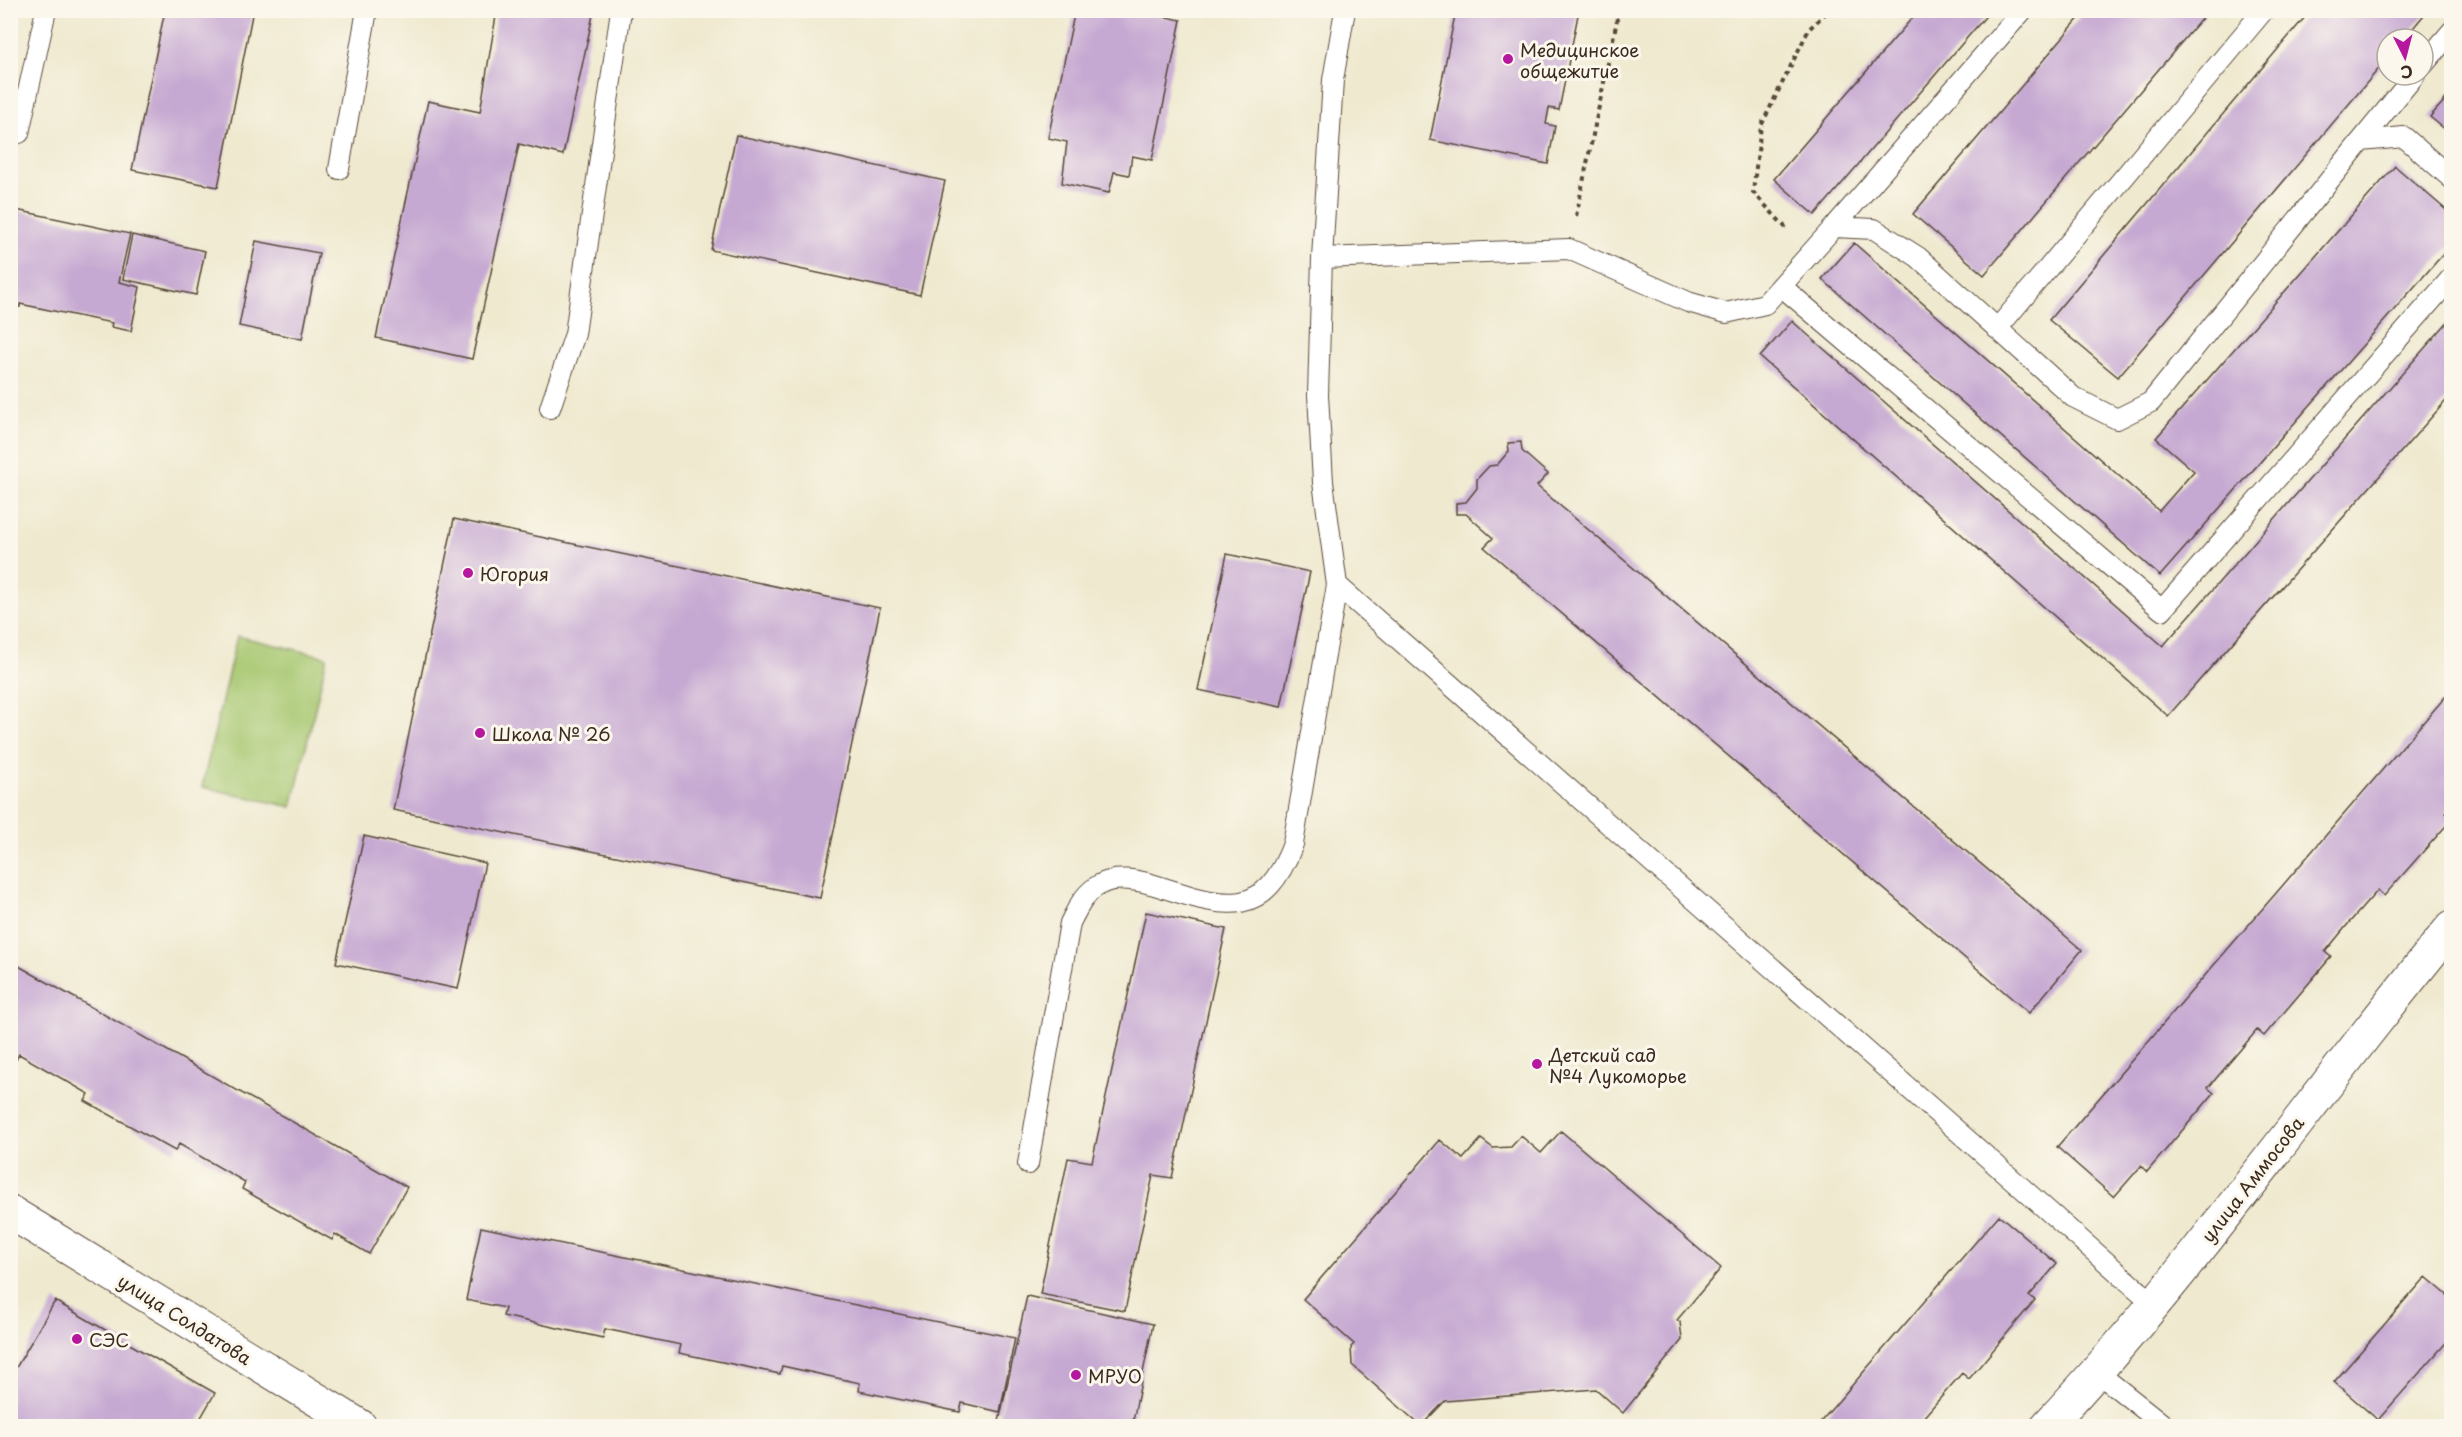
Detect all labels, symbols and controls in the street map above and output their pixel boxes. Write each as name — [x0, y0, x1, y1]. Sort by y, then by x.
north arrow — [2375, 27, 2435, 87]
place label: Медицинское общежитие — [1520, 36, 1639, 84]
marker: Медицинское общежитие — [1501, 52, 1515, 66]
text: С — [2399, 60, 2414, 85]
place label: Югория — [480, 560, 549, 587]
marker: Югория — [461, 566, 475, 580]
place label: Школа № 26 — [492, 720, 610, 747]
marker: Школа № 26 — [473, 726, 487, 740]
place label: Детский сад №4 Лукоморье — [1548, 1041, 1687, 1089]
marker: Детский сад №4 Лукоморье — [1530, 1057, 1544, 1071]
street label: улица Аммосова — [2194, 1110, 2310, 1248]
street label: улица Солдатова — [113, 1267, 258, 1371]
place label: СЭС — [89, 1326, 129, 1353]
marker: СЭС — [70, 1332, 84, 1346]
place label: МРУО — [1088, 1362, 1142, 1389]
marker: МРУО — [1069, 1368, 1083, 1382]

